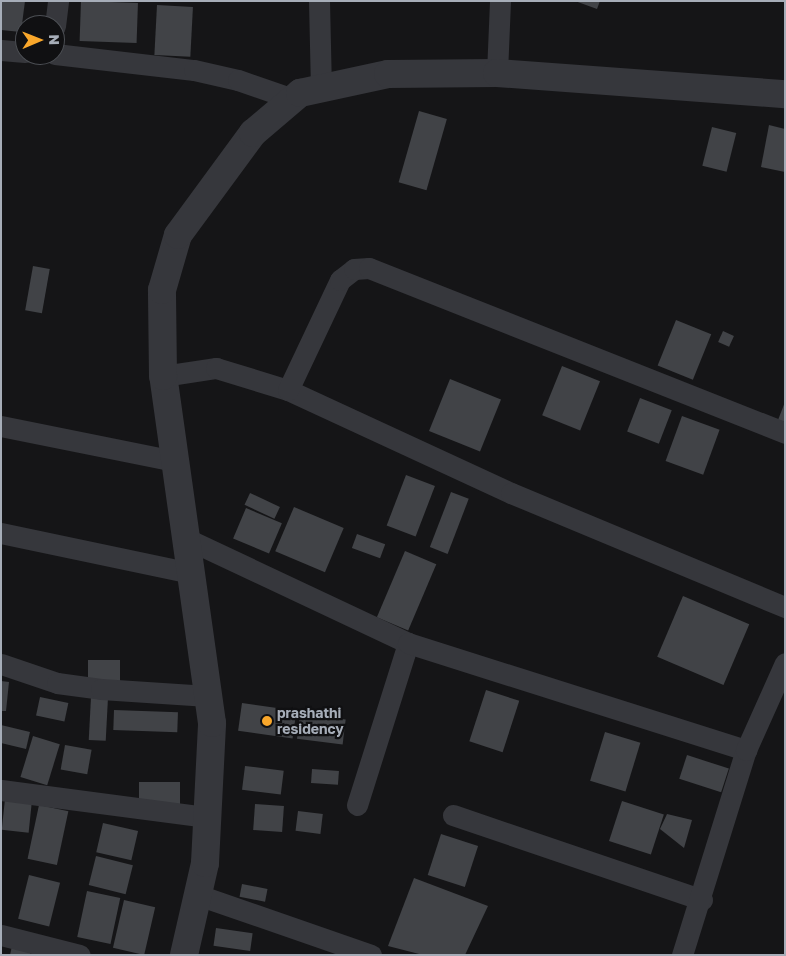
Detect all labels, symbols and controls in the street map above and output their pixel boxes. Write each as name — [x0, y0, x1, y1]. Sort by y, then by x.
north arrow — [15, 15, 65, 65]
text: N — [46, 34, 63, 45]
place label: prashathi residency — [277, 705, 344, 738]
marker: prashathi residency — [261, 715, 273, 727]

